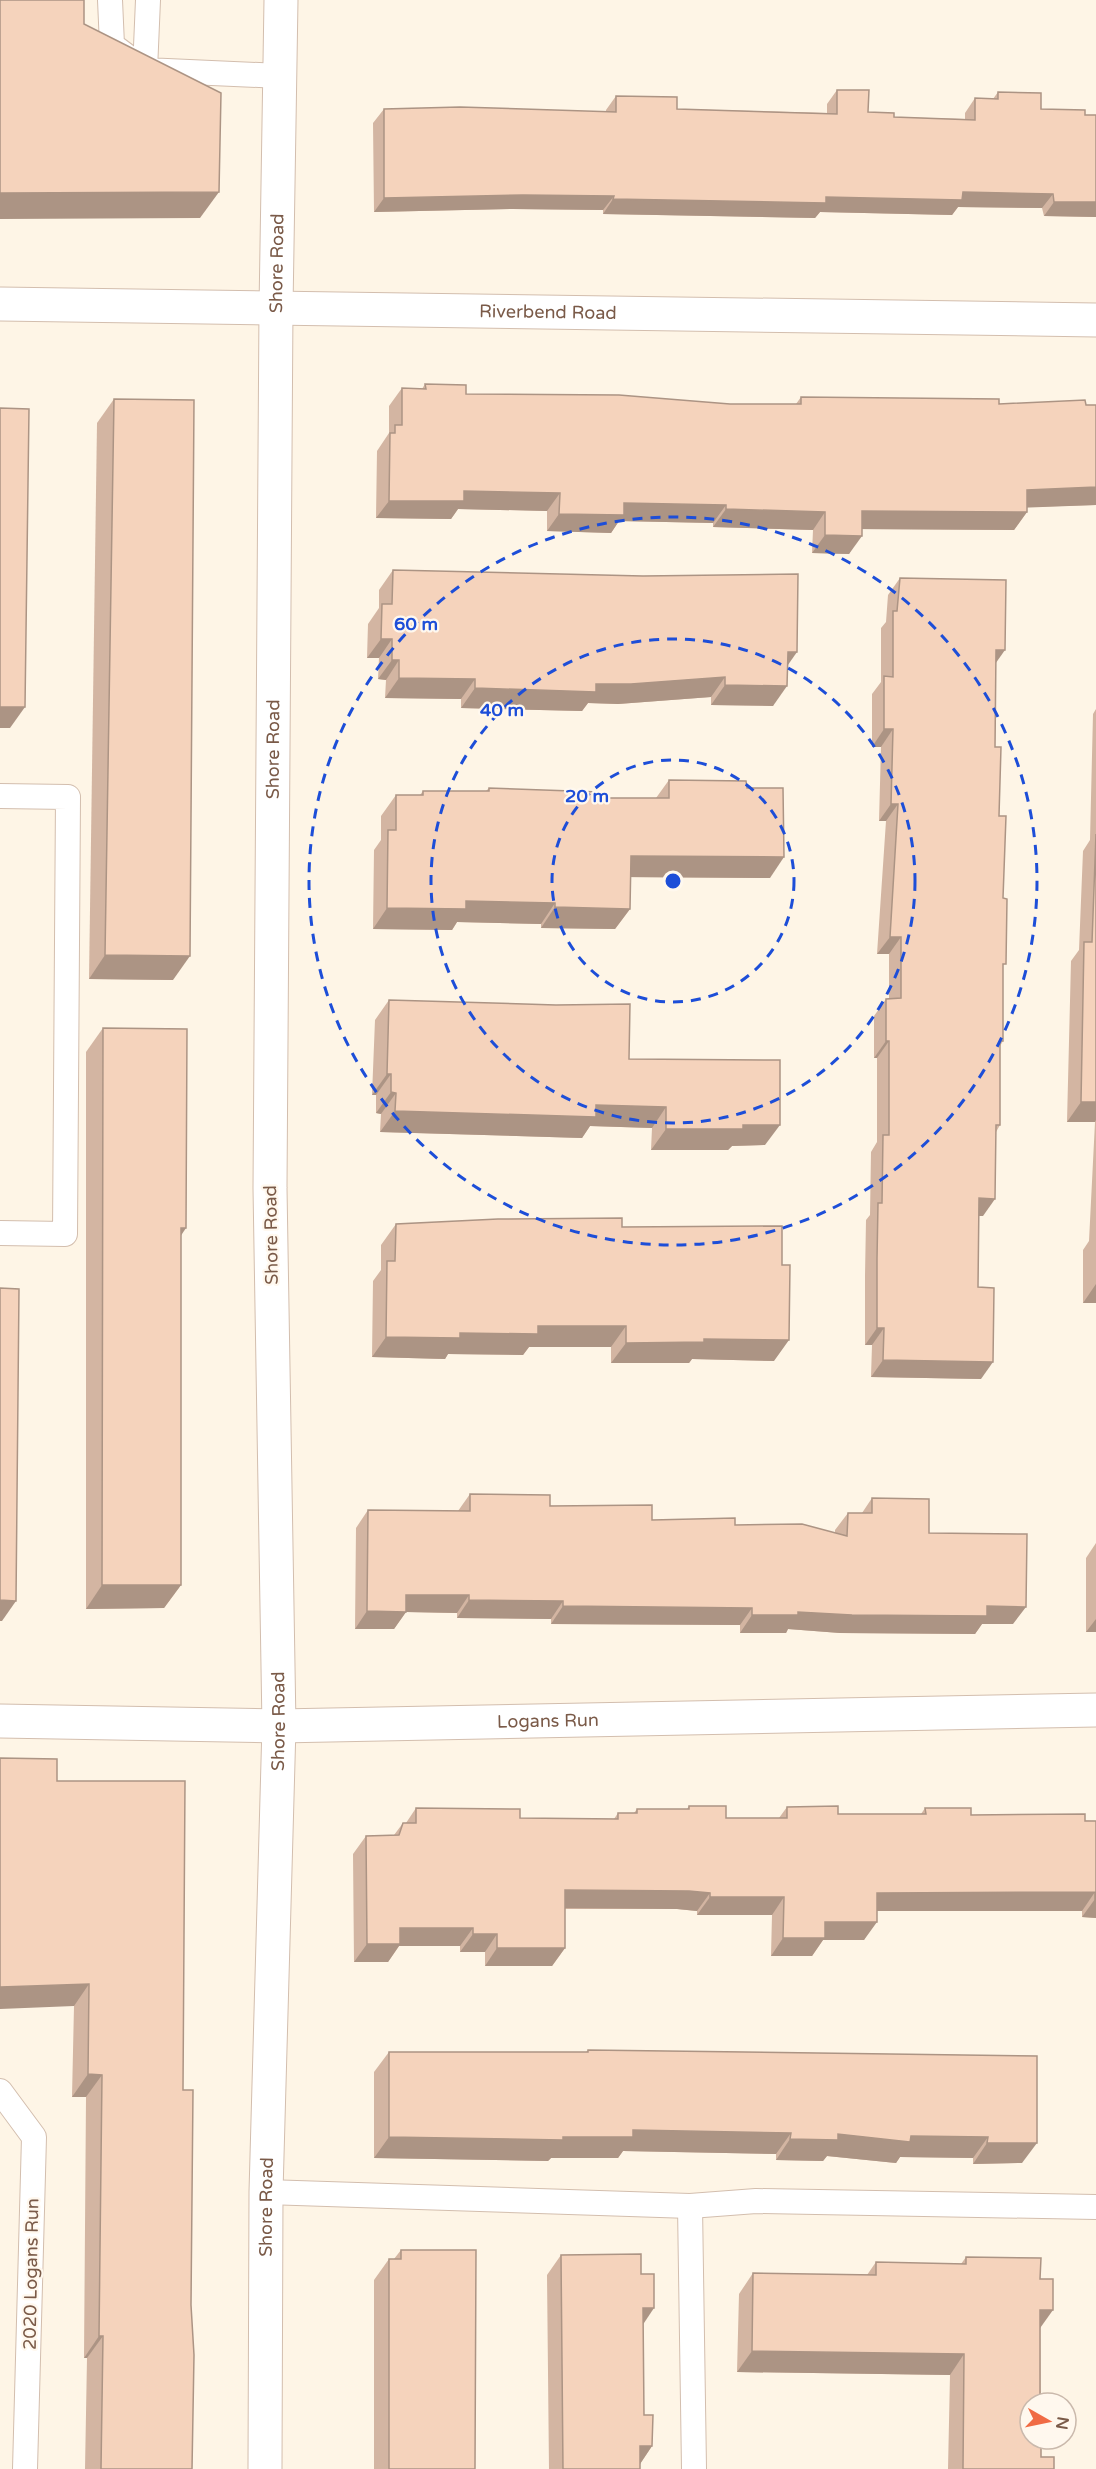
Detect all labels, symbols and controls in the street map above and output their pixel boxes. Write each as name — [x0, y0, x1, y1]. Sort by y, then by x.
street label: Shore Road — [265, 213, 289, 313]
street label: Riverbend Road — [479, 300, 617, 324]
text: 60 m — [394, 613, 438, 635]
street label: Shore Road — [262, 699, 284, 799]
text: 40 m — [480, 699, 524, 721]
text: 20 m — [565, 785, 609, 807]
centre of rings — [663, 871, 683, 891]
street label: Shore Road — [259, 1185, 283, 1285]
street label: Shore Road — [267, 1671, 290, 1771]
street label: Logans Run — [497, 1709, 599, 1733]
street label: Shore Road — [255, 2157, 278, 2257]
street label: 2020 Logans Run — [19, 2198, 43, 2350]
north arrow — [1018, 2391, 1078, 2451]
text: N — [1051, 2415, 1073, 2431]

